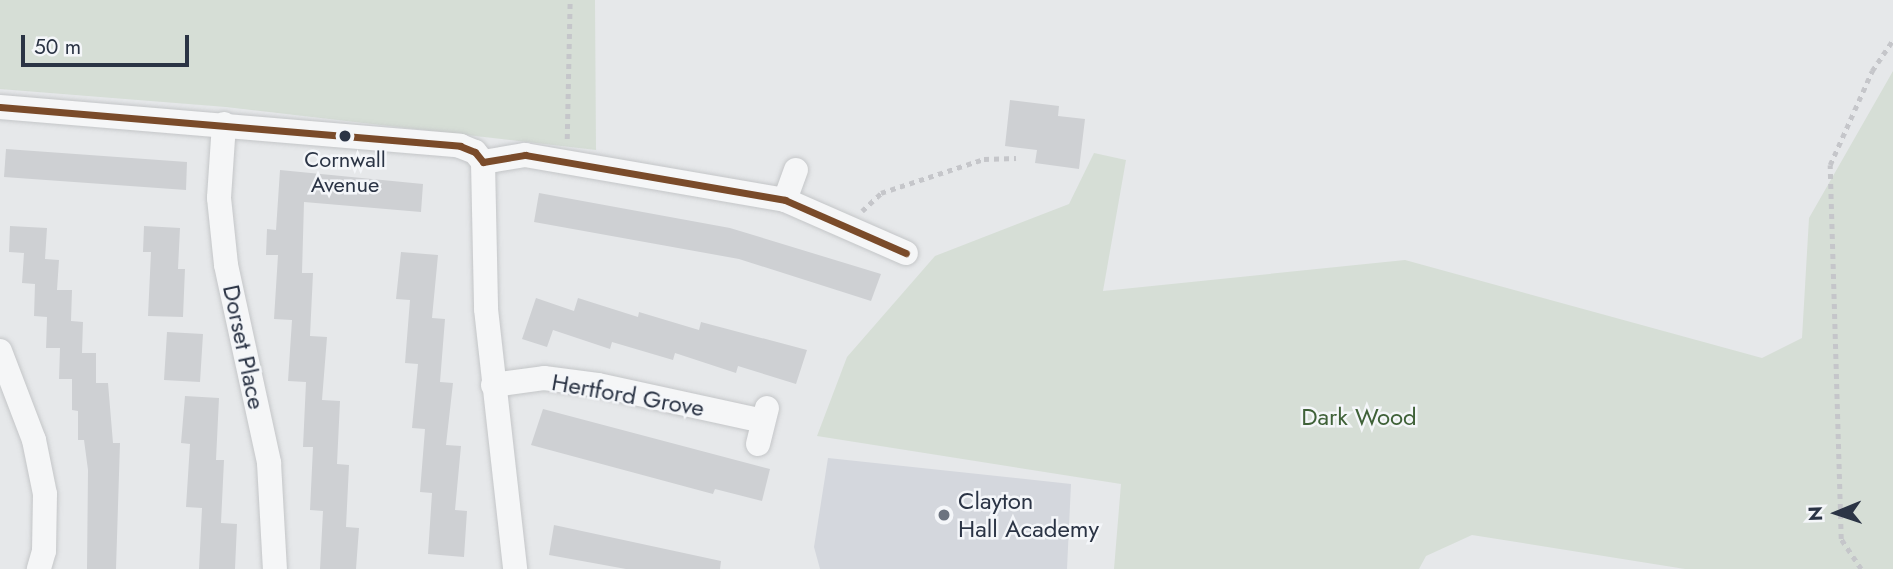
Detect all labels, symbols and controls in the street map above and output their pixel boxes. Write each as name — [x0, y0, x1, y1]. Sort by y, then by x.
scale bar — [24, 21, 192, 65]
text: 50 m — [34, 32, 81, 62]
marker: Cornwall Avenue — [338, 129, 352, 143]
place label: Cornwall Avenue — [304, 146, 386, 198]
street label: Dorset Place — [217, 282, 271, 412]
street label: Hertford Grove — [549, 367, 707, 423]
park label: Dark Wood — [1301, 403, 1417, 431]
north arrow — [1802, 478, 1872, 548]
place label: Clayton Hall Academy — [958, 487, 1099, 543]
text: N — [1802, 506, 1829, 522]
marker: Clayton Hall Academy — [936, 507, 952, 523]

